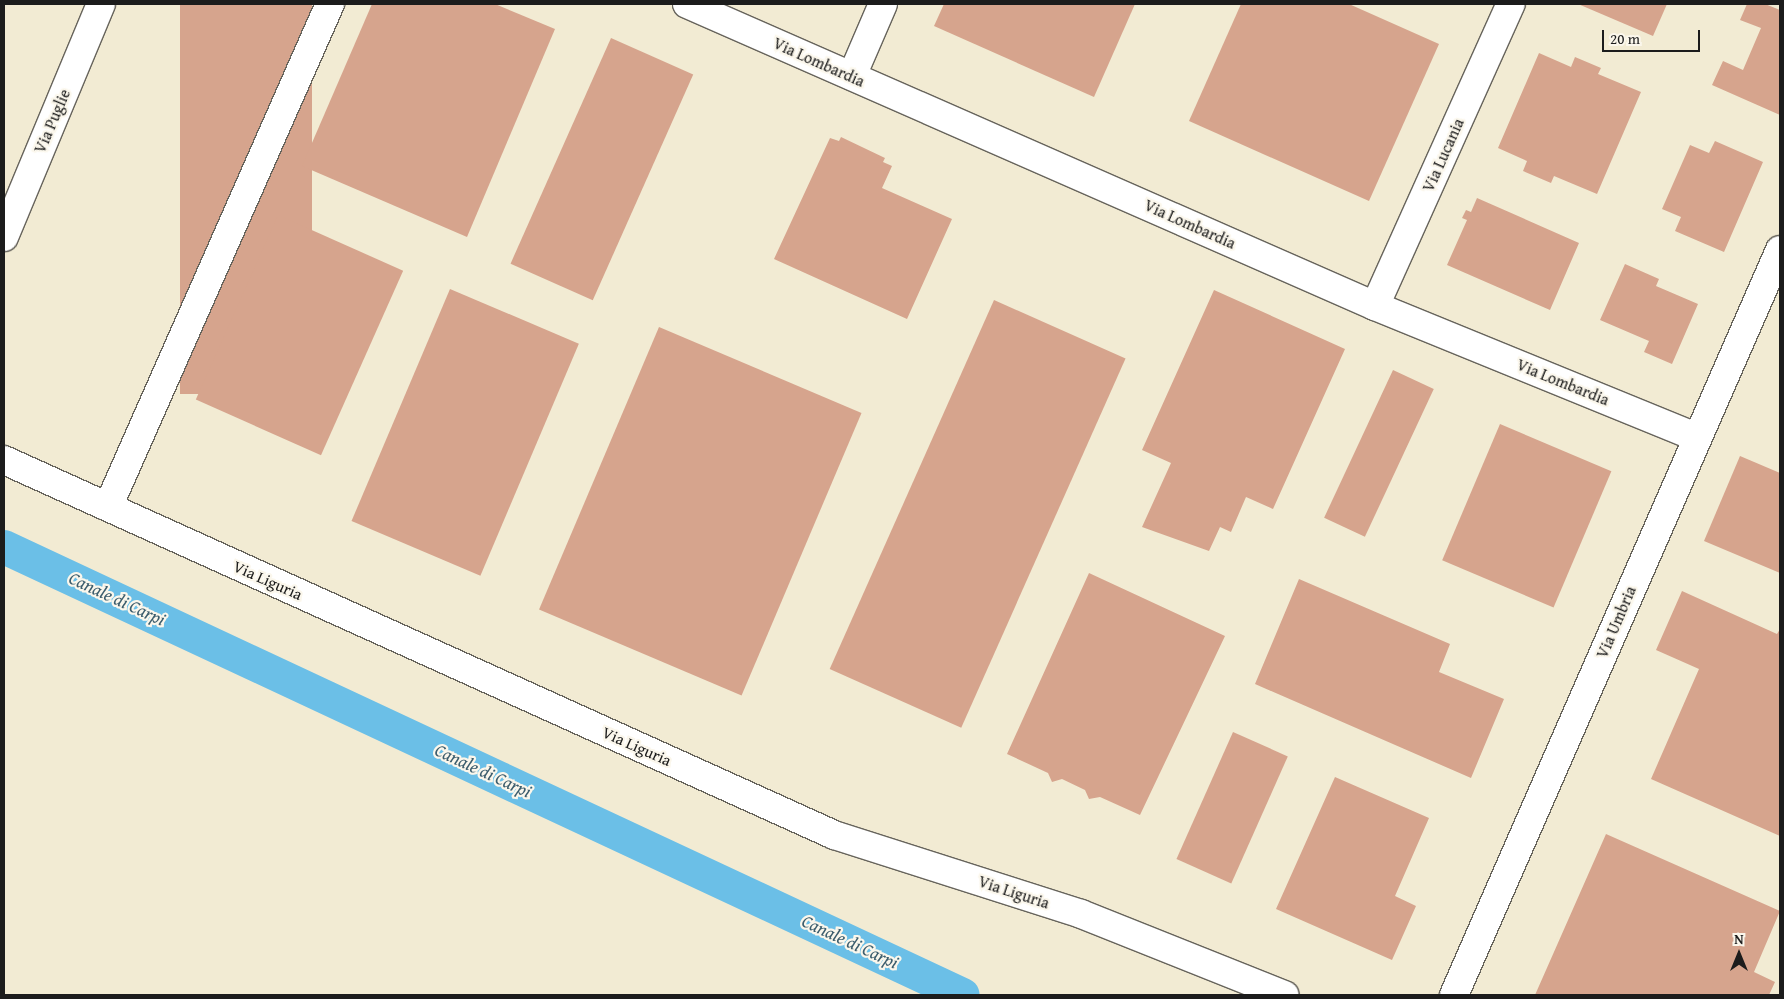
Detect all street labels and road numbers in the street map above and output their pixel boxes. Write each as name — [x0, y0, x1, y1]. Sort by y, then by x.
street label: Via Lombardia — [770, 33, 868, 91]
street label: Via Puglie — [30, 86, 74, 156]
street label: Via Lucania — [1418, 115, 1468, 195]
street label: Via Lombardia — [1141, 195, 1239, 253]
street label: Via Lombardia — [1514, 355, 1612, 409]
street label: Via Liguria — [230, 556, 306, 604]
street label: Via Umbria — [1592, 583, 1640, 661]
street label: Via Liguria — [599, 722, 675, 770]
street label: Via Liguria — [976, 871, 1052, 913]

